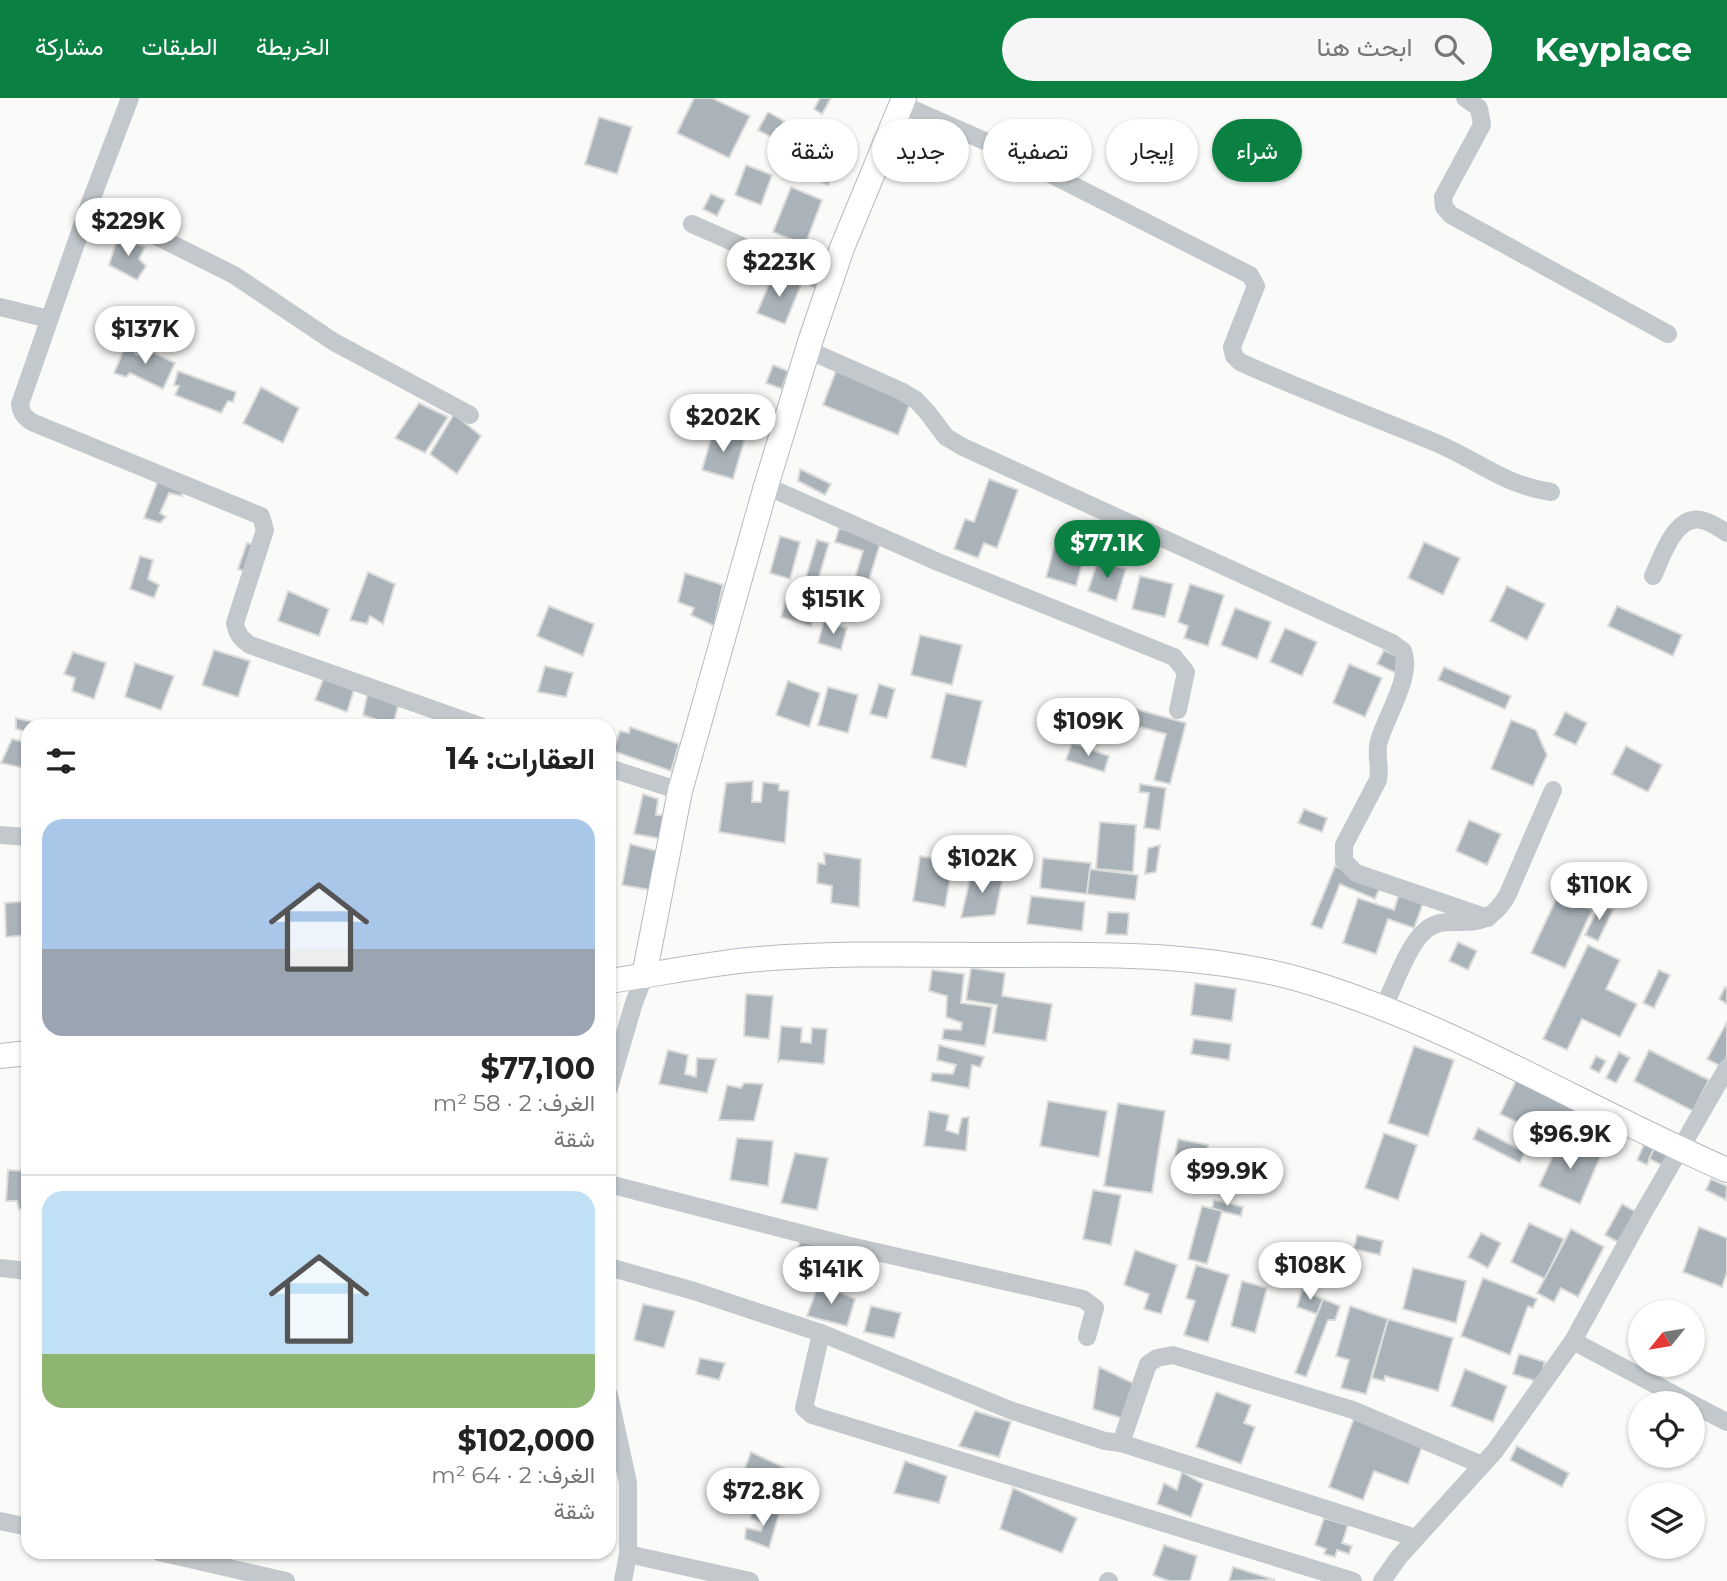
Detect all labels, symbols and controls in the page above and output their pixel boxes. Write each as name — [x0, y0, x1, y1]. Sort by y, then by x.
search box — [1002, 18, 1492, 81]
text: Keyplace — [1534, 29, 1692, 69]
icon: search — [1430, 30, 1468, 68]
text: ابحث هنا — [1316, 31, 1412, 63]
text: مشاركة — [35, 32, 103, 61]
text: الطبقات — [141, 32, 218, 61]
text: الخريطة — [256, 32, 330, 61]
chip: شقة — [767, 119, 858, 182]
chip: جديد — [872, 119, 969, 182]
chip: تصفية — [983, 119, 1092, 182]
chip: إيجار — [1106, 119, 1198, 182]
chip: شراء — [1212, 119, 1302, 182]
pin: $229K — [79, 198, 177, 258]
text: $229K — [91, 207, 165, 235]
pin: $223K — [730, 240, 828, 299]
text: $223K — [743, 248, 815, 276]
pin: $137K — [96, 306, 194, 366]
text: $137K — [111, 315, 179, 343]
pin: $202K — [674, 394, 772, 454]
text: $202K — [686, 403, 760, 431]
pin: $77.1K — [1050, 520, 1164, 580]
text: $77.1K — [1070, 529, 1144, 557]
pin: $151K — [784, 576, 882, 636]
text: $151K — [801, 585, 865, 613]
pin: $109K — [1039, 698, 1137, 758]
text: $109K — [1053, 707, 1123, 735]
text: العقارات: 14 — [446, 740, 595, 777]
icon: filters — [42, 742, 80, 780]
pin: $102K — [933, 836, 1031, 895]
text: $102K — [947, 844, 1017, 872]
pin: $110K — [1550, 862, 1648, 922]
icon: home — [256, 864, 382, 990]
text: $110K — [1566, 871, 1632, 899]
text: $77,100 — [481, 1050, 595, 1087]
text: الغرف: 2 · 58 m² — [433, 1089, 595, 1117]
pin: $96.9K — [1513, 1112, 1627, 1171]
text: $96.9K — [1529, 1120, 1611, 1148]
text: شقة — [553, 1125, 595, 1153]
pin: $99.9K — [1170, 1148, 1284, 1208]
text: $99.9K — [1186, 1157, 1268, 1185]
icon: home — [256, 1236, 382, 1362]
pin: $108K — [1261, 1242, 1359, 1302]
pin: $141K — [782, 1246, 880, 1306]
text: $108K — [1274, 1251, 1346, 1279]
text: $141K — [799, 1255, 863, 1283]
north arrow — [1628, 1300, 1704, 1377]
map controls — [1628, 1300, 1705, 1559]
button: locate — [1628, 1391, 1705, 1468]
text: $102,000 — [458, 1422, 595, 1459]
text: الغرف: 2 · 64 m² — [431, 1461, 595, 1489]
pin: $72.8K — [706, 1468, 820, 1528]
text: $72.8K — [723, 1477, 803, 1505]
button: layers — [1628, 1482, 1705, 1559]
text: شقة — [553, 1497, 595, 1525]

